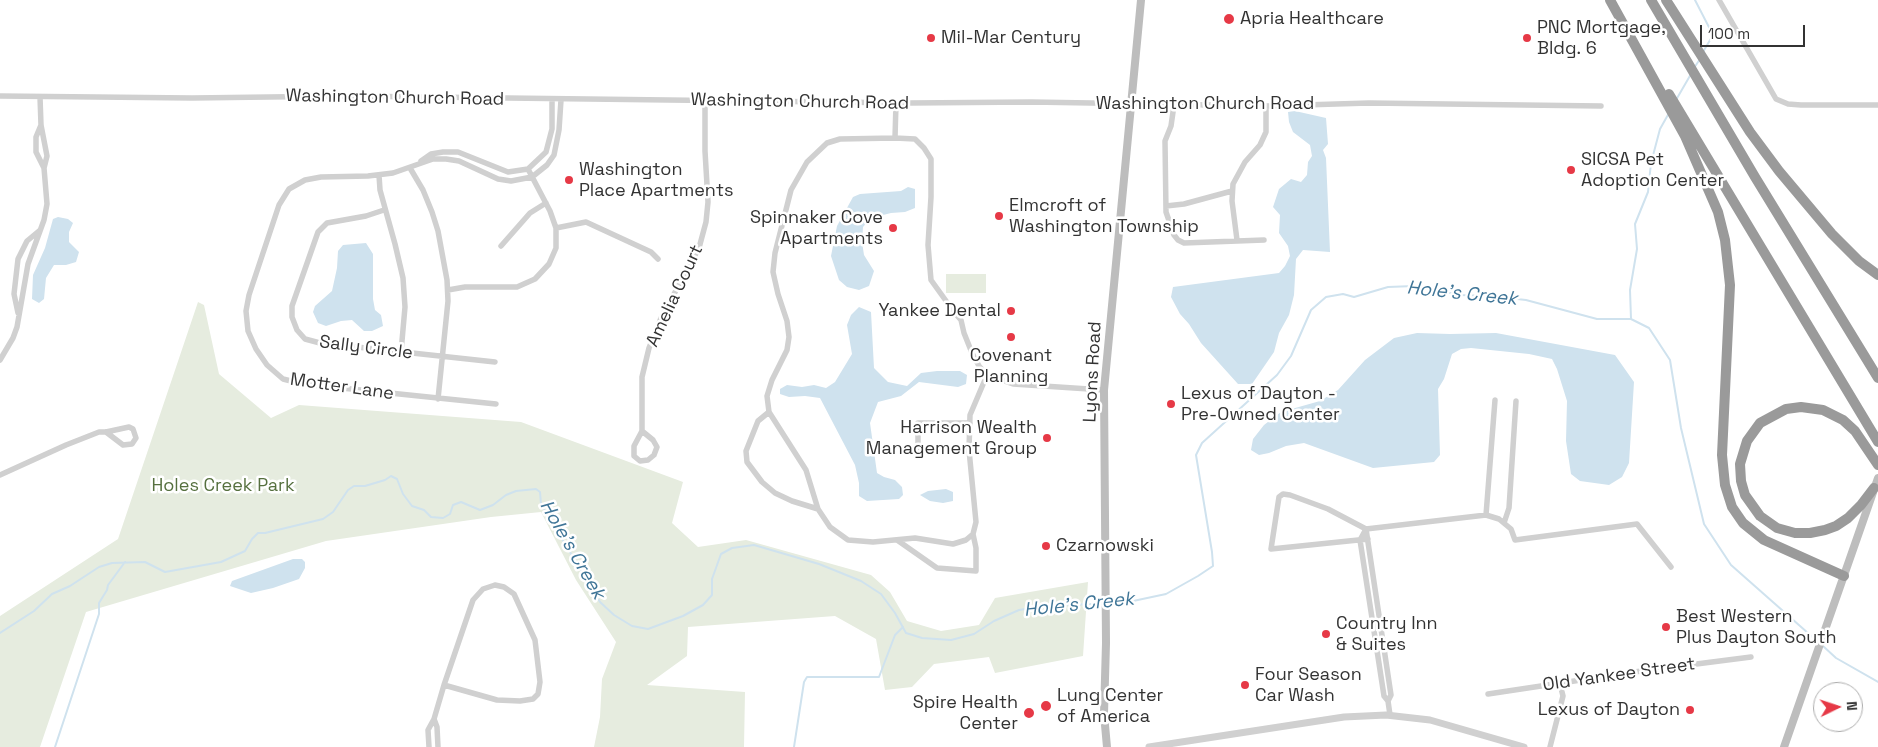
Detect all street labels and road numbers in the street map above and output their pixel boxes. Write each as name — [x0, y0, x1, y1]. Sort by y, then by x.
street label: Washington Church Road — [286, 85, 504, 111]
street label: Washington Church Road — [691, 89, 909, 115]
street label: Washington Church Road — [1096, 93, 1314, 115]
street label: Amelia Court — [642, 242, 708, 350]
street label: Lyons Road — [1080, 321, 1106, 423]
street label: Sally Circle — [318, 332, 414, 364]
street label: Motter Lane — [289, 369, 395, 405]
street label: Old Yankee Street — [1541, 654, 1697, 696]

